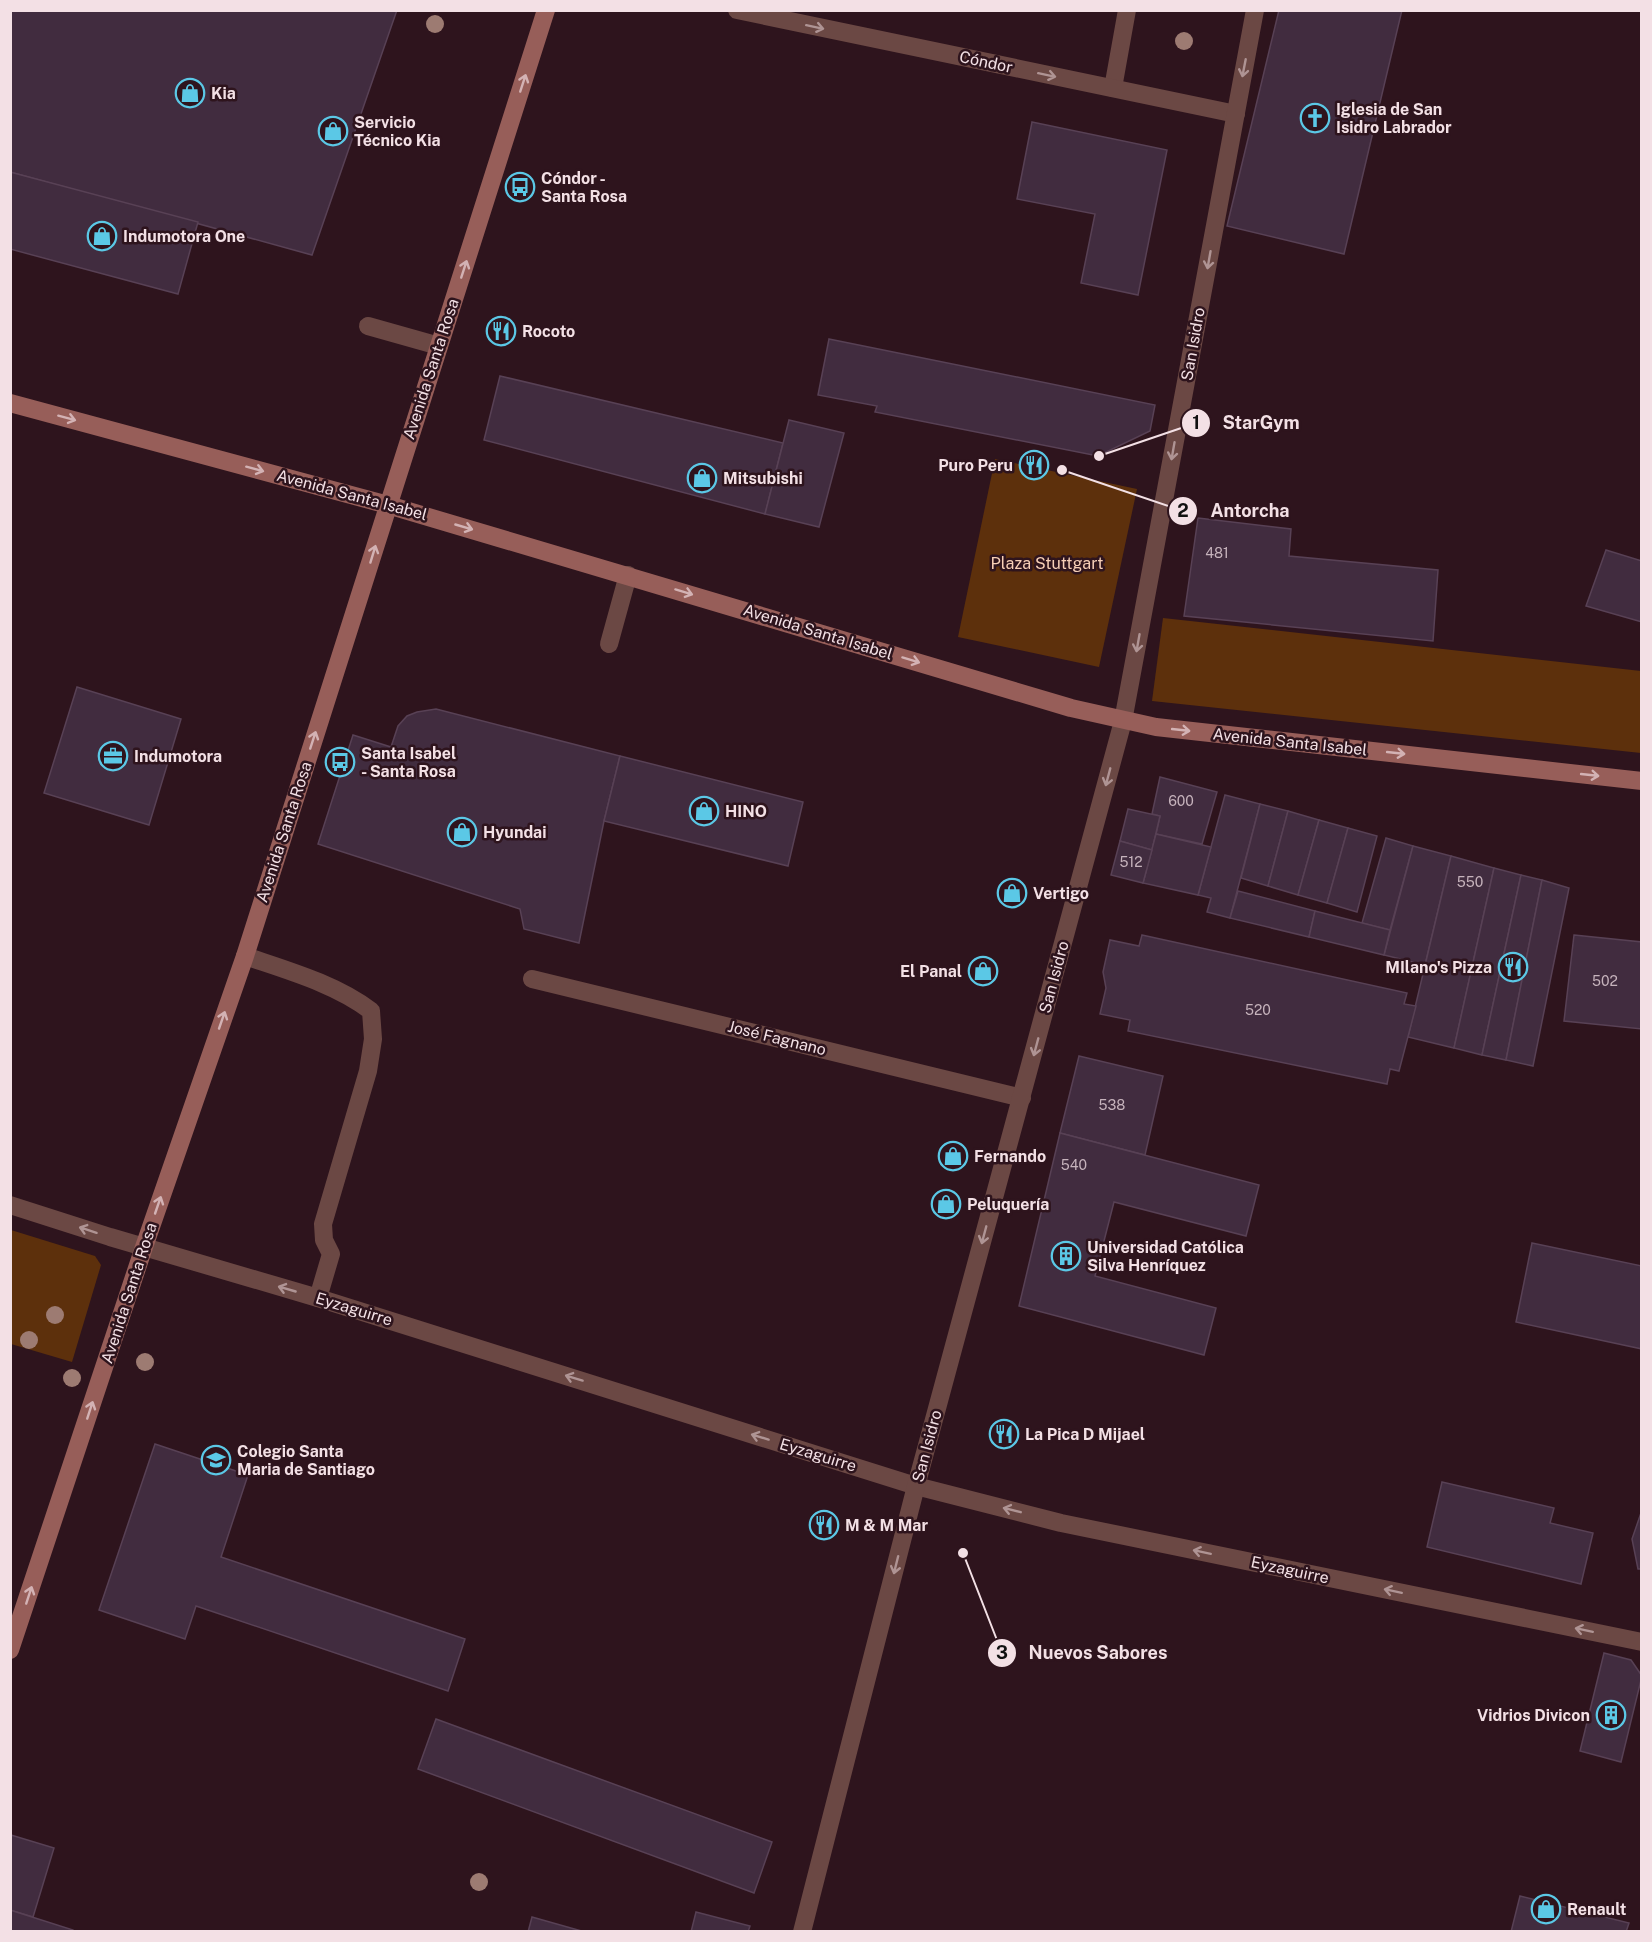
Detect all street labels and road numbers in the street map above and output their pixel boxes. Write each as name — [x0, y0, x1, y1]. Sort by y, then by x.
street label: Cóndor — [958, 47, 1014, 77]
street label: Avenida Santa Rosa — [399, 296, 463, 442]
street label: San Isidro — [1177, 306, 1209, 382]
street label: Avenida Santa Isabel — [275, 466, 430, 524]
street label: Avenida Santa Isabel — [741, 600, 895, 664]
street label: Avenida Santa Isabel — [1212, 724, 1368, 760]
street label: Avenida Santa Rosa — [252, 759, 316, 905]
street label: San Isidro — [1035, 939, 1073, 1015]
street label: José Fagnano — [726, 1017, 828, 1059]
street label: Avenida Santa Rosa — [97, 1220, 161, 1366]
street label: Eyzaguirre — [313, 1288, 395, 1330]
street label: San Isidro — [908, 1408, 946, 1484]
street label: Eyzaguirre — [777, 1434, 859, 1476]
street label: Eyzaguirre — [1249, 1552, 1331, 1588]

